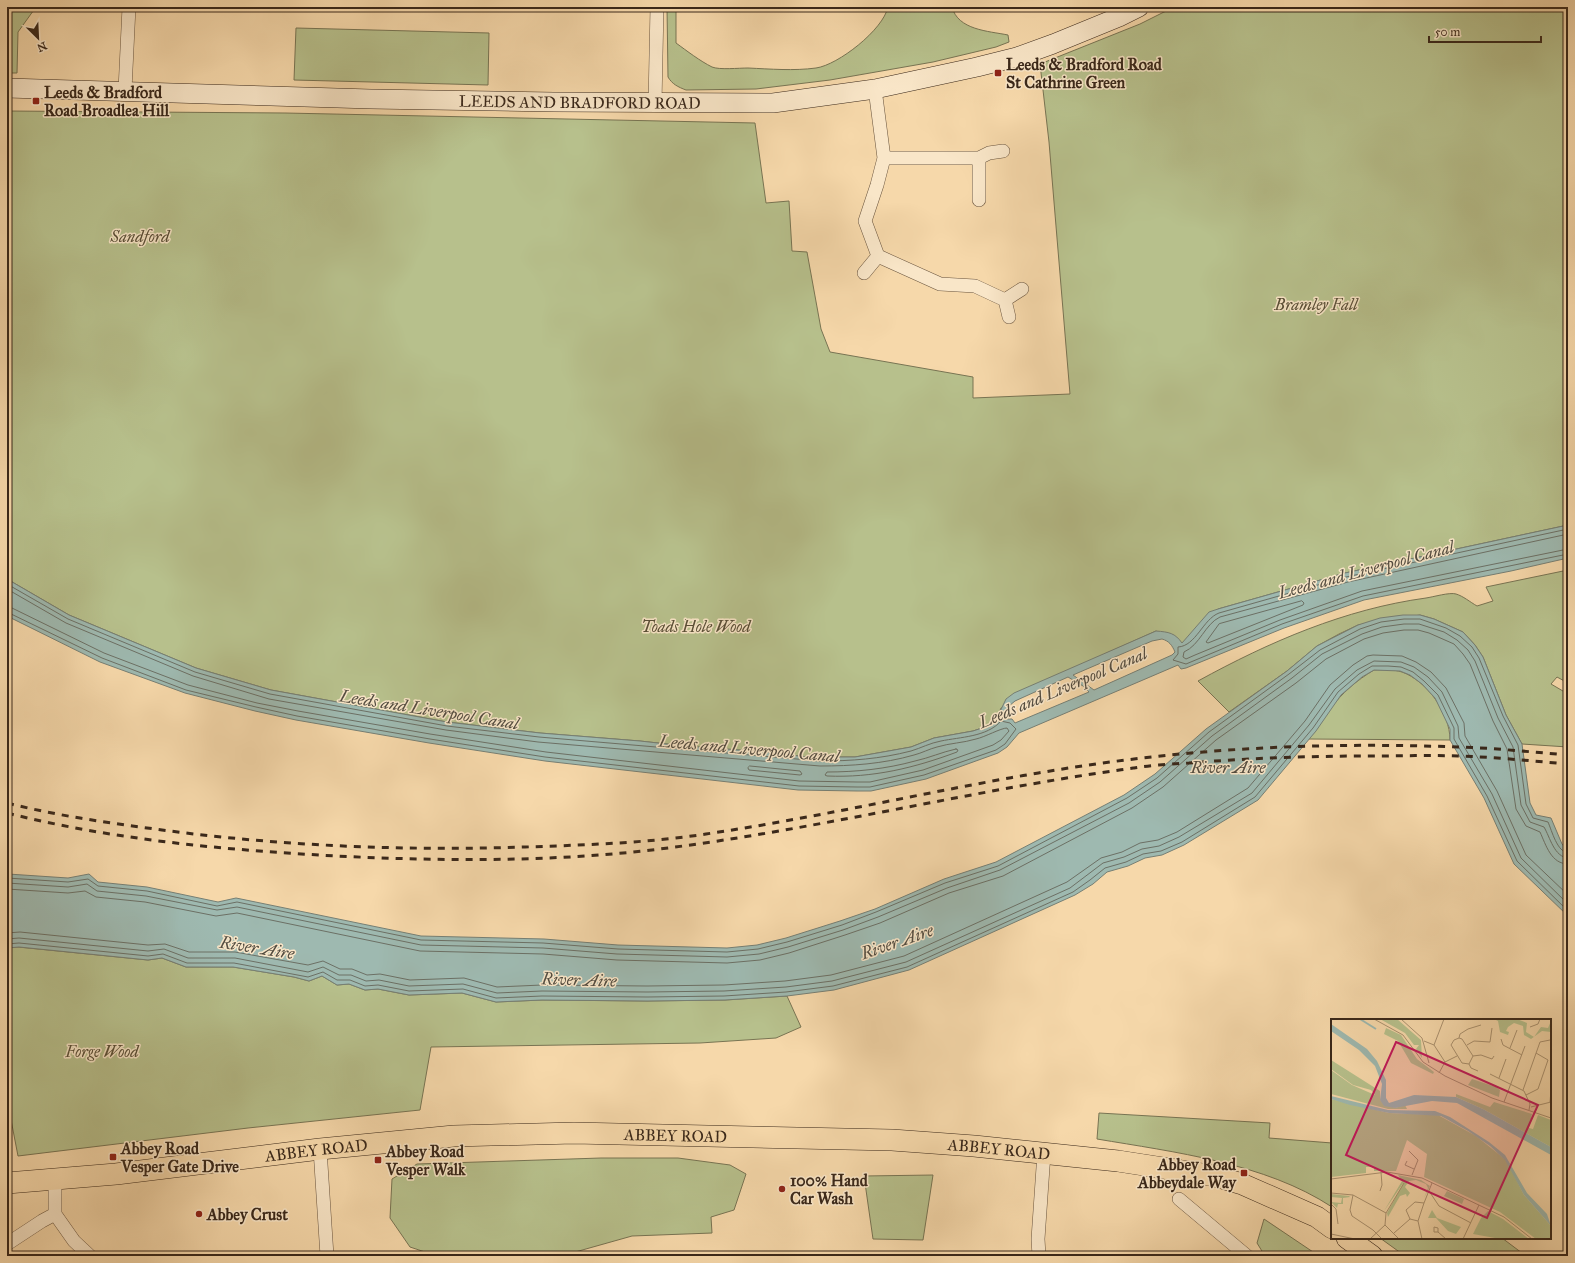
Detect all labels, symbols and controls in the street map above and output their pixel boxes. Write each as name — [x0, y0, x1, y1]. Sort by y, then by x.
north arrow — [18, 18, 58, 58]
scale bar — [1429, 18, 1541, 44]
text: 50 m — [1435, 25, 1460, 39]
text: N — [34, 39, 49, 55]
place label: Leeds & Bradford Road St Cathrine Green — [1006, 55, 1163, 92]
marker: Leeds & Bradford Road St Cathrine Green — [993, 68, 1003, 78]
place label: Leeds & Bradford Road Broadlea Hill — [44, 83, 170, 120]
street label: LEEDS AND BRADFORD ROAD — [459, 91, 701, 112]
marker: Leeds & Bradford Road Broadlea Hill — [31, 96, 41, 106]
park label: Sandford — [109, 227, 171, 246]
park label: Bramley Fall — [1274, 295, 1359, 314]
water label: Leeds and Liverpool Canal — [1275, 536, 1458, 604]
park label: Toads Hole Wood — [641, 617, 752, 636]
water label: Leeds and Liverpool Canal — [975, 642, 1152, 733]
water label: Leeds and Liverpool Canal — [337, 685, 521, 735]
water label: Leeds and Liverpool Canal — [657, 731, 842, 767]
water label: River Aire — [1189, 757, 1266, 778]
water label: River Aire — [857, 920, 937, 965]
water label: River Aire — [217, 932, 296, 964]
water label: River Aire — [540, 968, 618, 992]
inset map — [1331, 1019, 1551, 1239]
park label: Forge Wood — [64, 1042, 140, 1061]
street label: ABBEY ROAD — [623, 1125, 727, 1146]
street label: ABBEY ROAD — [263, 1135, 368, 1165]
street label: ABBEY ROAD — [946, 1135, 1051, 1163]
place label: Abbey Road Vesper Gate Drive — [120, 1139, 239, 1177]
place label: Abbey Road Vesper Walk — [385, 1142, 466, 1180]
marker: Abbey Road Vesper Gate Drive — [108, 1152, 118, 1162]
marker: Abbey Road Vesper Walk — [373, 1155, 383, 1165]
place label: Abbey Road Abbeydale Way — [1137, 1155, 1237, 1193]
marker: Abbey Road Abbeydale Way — [1239, 1168, 1249, 1178]
place label: 100% Hand Car Wash — [790, 1171, 869, 1208]
marker: 100% Hand Car Wash — [777, 1184, 787, 1194]
place label: Abbey Crust — [206, 1205, 288, 1225]
marker: Abbey Crust — [194, 1209, 204, 1219]

